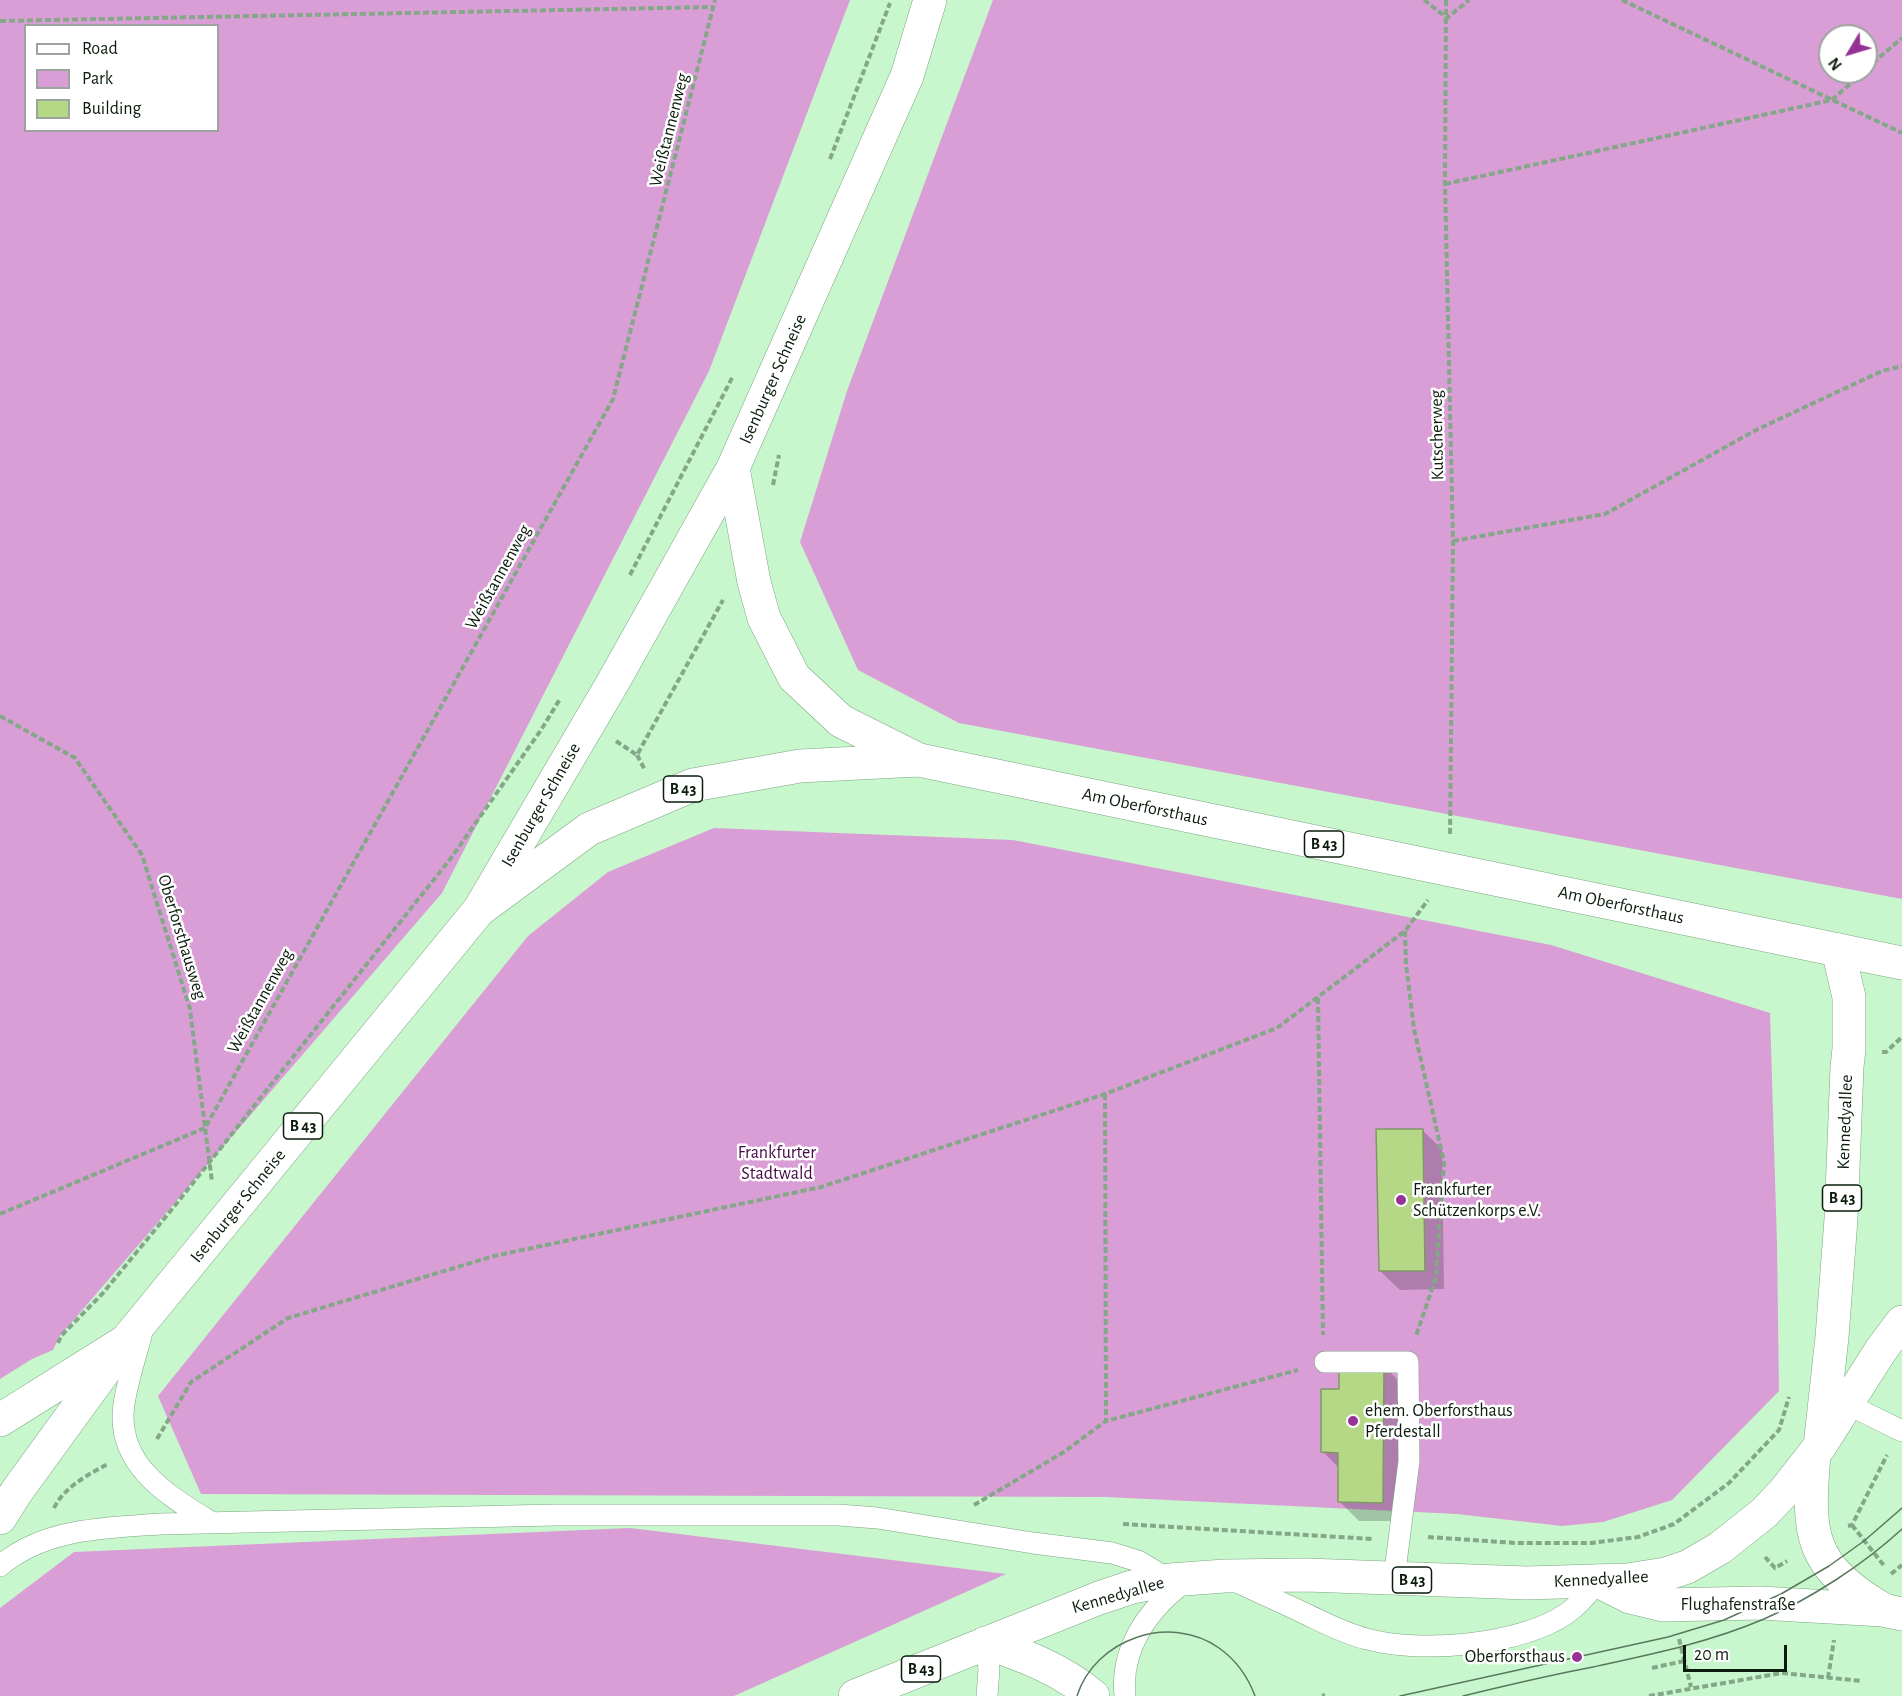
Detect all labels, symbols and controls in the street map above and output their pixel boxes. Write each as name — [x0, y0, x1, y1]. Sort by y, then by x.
legend — [24, 24, 219, 132]
north arrow — [1818, 24, 1878, 84]
text: Road — [82, 40, 118, 58]
text: N — [1826, 55, 1845, 73]
text: Park — [82, 70, 113, 88]
street label: Weißtannenweg — [644, 71, 694, 189]
text: Building — [82, 100, 141, 118]
street label: Isenburger Schneise — [735, 311, 811, 447]
street label: Kutscherweg — [1425, 390, 1449, 480]
street label: Weißtannenweg — [460, 521, 536, 633]
street label: Isenburger Schneise — [497, 739, 585, 871]
road number: B 43 — [664, 776, 702, 802]
street label: Am Oberforsthaus — [1080, 783, 1210, 831]
road number: B 43 — [1304, 831, 1344, 857]
street label: Oberforsthausweg — [153, 872, 211, 1002]
street label: Am Oberforsthaus — [1556, 881, 1686, 929]
street label: Weißtannenweg — [222, 945, 298, 1057]
street label: Kennedyallee — [1833, 1074, 1857, 1170]
road number: B 43 — [284, 1113, 322, 1139]
park label: Frankfurter Stadtwald — [738, 1142, 816, 1184]
street label: Isenburger Schneise — [186, 1145, 290, 1267]
place label: Frankfurter Schützenkorps e.V. — [1413, 1179, 1541, 1222]
road number: B 43 — [1822, 1185, 1862, 1211]
marker: Frankfurter Schützenkorps e.V. — [1394, 1193, 1408, 1207]
place label: ehem. Oberforsthaus Pferdestall — [1365, 1400, 1513, 1442]
marker: ehem. Oberforsthaus Pferdestall — [1346, 1414, 1360, 1428]
street label: Kennedyallee — [1553, 1566, 1649, 1592]
road number: B 43 — [1392, 1567, 1432, 1593]
street label: Kennedyallee — [1069, 1572, 1167, 1618]
street label: Flughafenstraße — [1680, 1594, 1796, 1616]
scale bar — [1686, 1633, 1790, 1671]
place label: Oberforsthaus — [1465, 1646, 1565, 1668]
text: 20 m — [1694, 1646, 1729, 1664]
marker: Oberforsthaus — [1570, 1650, 1584, 1664]
road number: B 43 — [902, 1656, 940, 1682]

